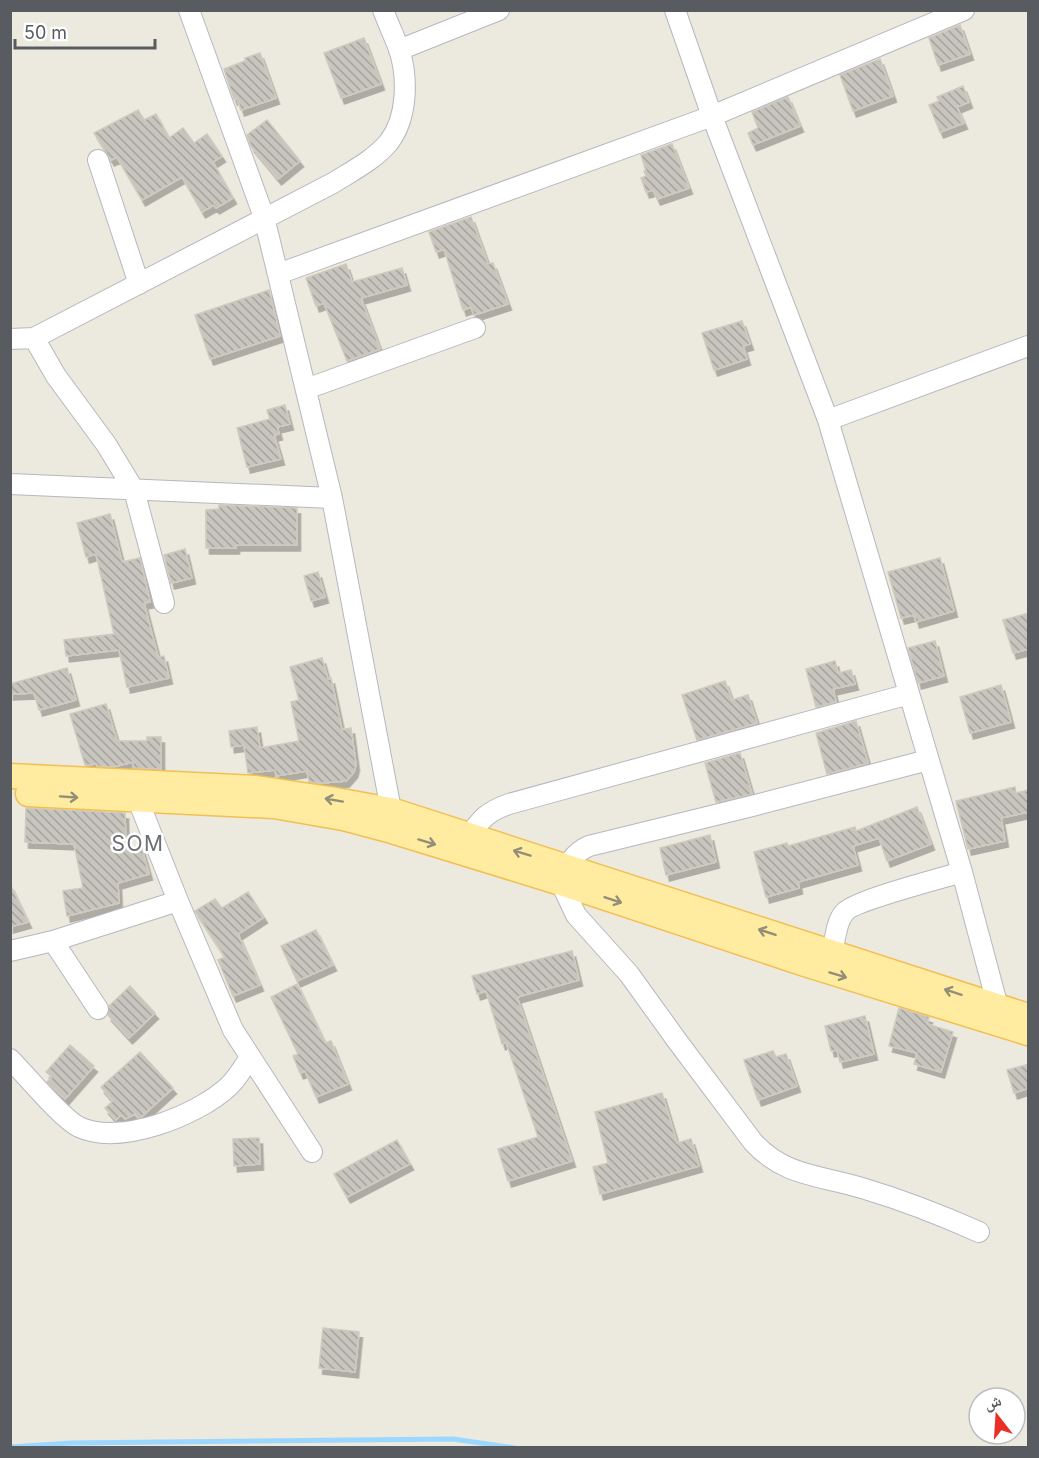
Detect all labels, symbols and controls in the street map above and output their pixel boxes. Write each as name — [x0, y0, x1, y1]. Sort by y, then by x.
scale bar — [15, 12, 154, 50]
text: 50 m — [24, 22, 67, 43]
one-way arrow — [58, 791, 78, 802]
one-way arrow — [325, 794, 345, 805]
district label: SOM — [111, 831, 165, 856]
one-way arrow — [417, 837, 436, 848]
one-way arrow — [513, 847, 532, 858]
one-way arrow — [603, 896, 622, 907]
one-way arrow — [758, 925, 777, 936]
one-way arrow — [828, 970, 847, 981]
one-way arrow — [944, 986, 963, 997]
north arrow — [967, 1386, 1027, 1446]
text: ش — [982, 1390, 1004, 1414]

